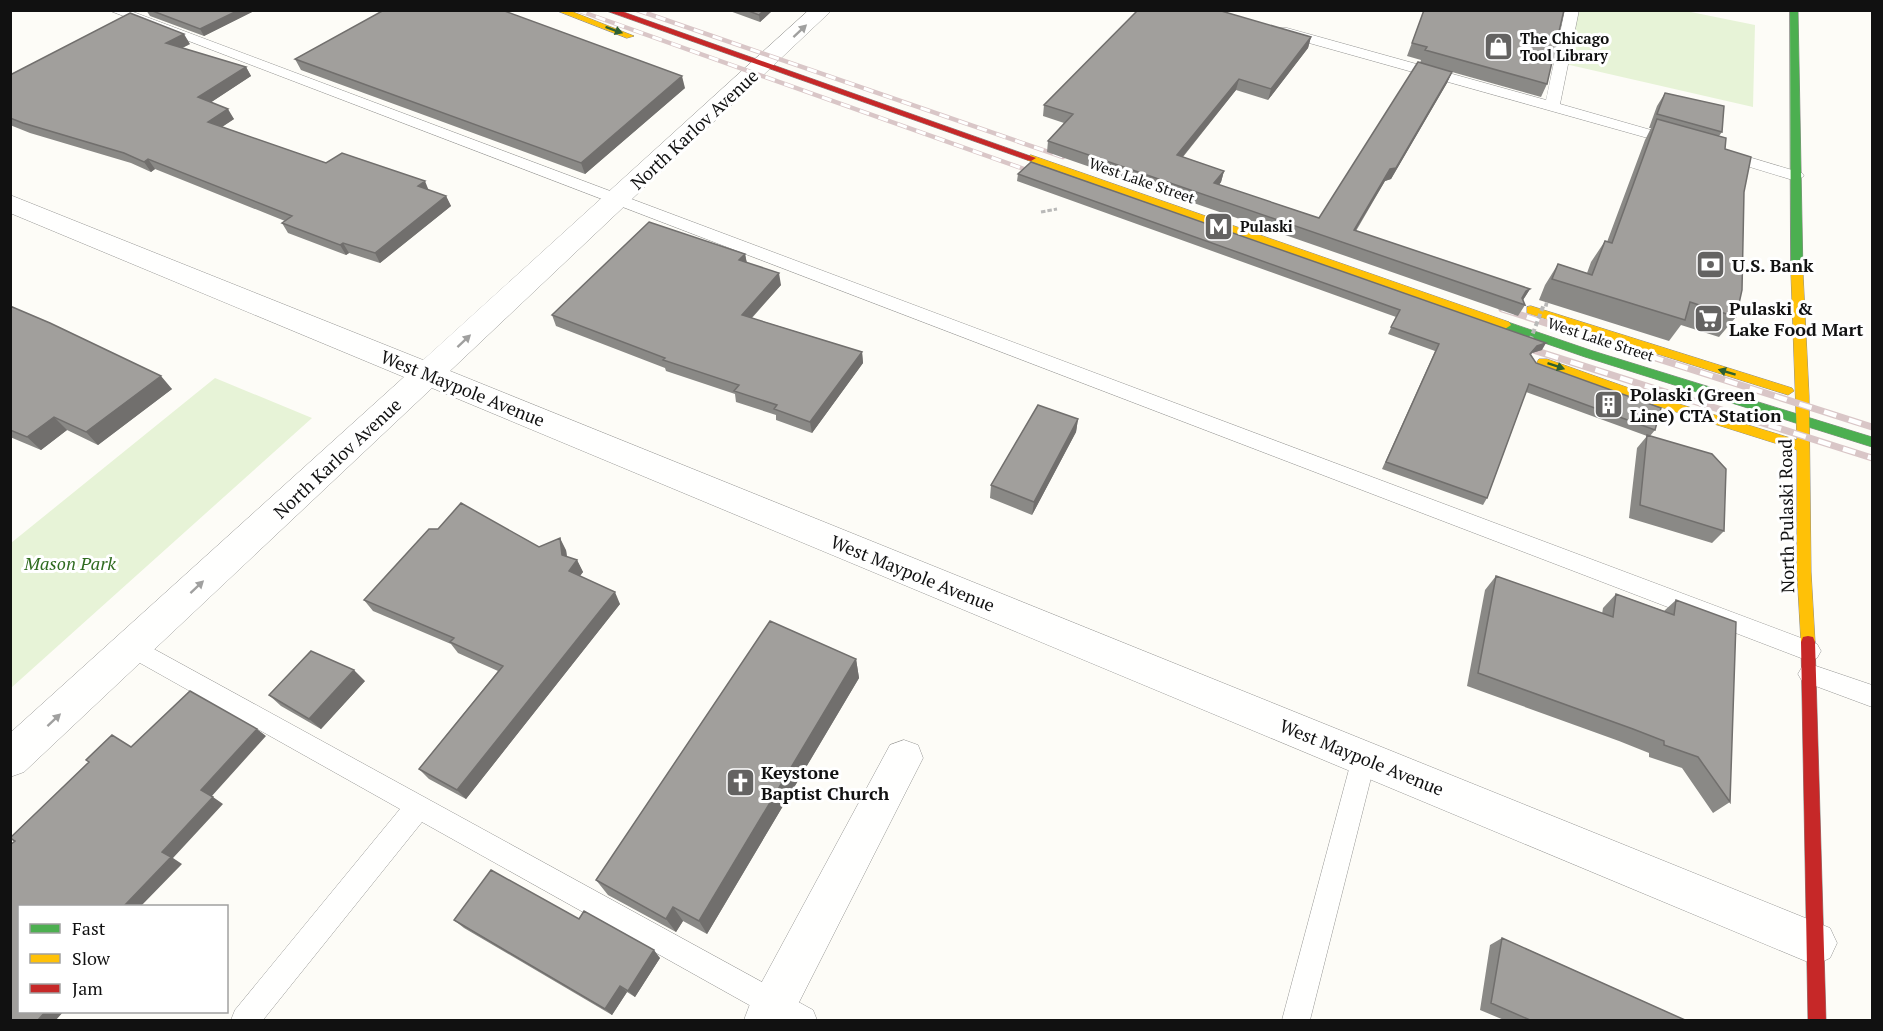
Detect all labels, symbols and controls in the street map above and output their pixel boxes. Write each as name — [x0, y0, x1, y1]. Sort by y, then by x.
one-way arrow — [792, 25, 807, 38]
one-way arrow — [605, 26, 623, 36]
place label: The Chicago Tool Library — [1520, 28, 1609, 65]
shop icon: The Chicago Tool Library — [1483, 31, 1515, 63]
street label: North Karlov Avenue — [625, 63, 763, 195]
street label: West Lake Street — [1086, 152, 1198, 208]
metro station icon: Pulaski — [1203, 210, 1235, 242]
place label: Pulaski — [1240, 216, 1293, 236]
bank icon: U.S. Bank — [1695, 249, 1727, 281]
place label: U.S. Bank — [1732, 253, 1814, 277]
place label: Pulaski & Lake Food Mart — [1729, 296, 1863, 341]
supermarket icon: Pulaski & Lake Food Mart — [1692, 302, 1724, 334]
street label: West Lake Street — [1545, 312, 1657, 366]
one-way arrow — [456, 334, 471, 348]
street label: West Maypole Avenue — [377, 344, 549, 432]
one-way arrow — [1547, 362, 1565, 372]
one-way arrow — [1718, 367, 1736, 377]
place label: Polaski (Green Line) CTA Station — [1630, 382, 1782, 427]
building icon: Polaski (Green Line) CTA Station — [1593, 388, 1625, 420]
street label: North Karlov Avenue — [268, 392, 406, 524]
street label: North Pulaski Road — [1773, 439, 1799, 593]
street label: West Maypole Avenue — [827, 529, 999, 617]
park label: Mason Park — [23, 551, 116, 575]
one-way arrow — [189, 581, 204, 594]
one-way arrow — [46, 713, 60, 727]
street label: West Maypole Avenue — [1276, 713, 1448, 801]
place label: Keystone Baptist Church — [761, 760, 890, 805]
church icon: Keystone Baptist Church — [724, 766, 756, 798]
legend — [18, 905, 228, 1013]
text: Fast — [72, 916, 106, 940]
text: Slow — [72, 946, 111, 970]
text: Jam — [72, 976, 103, 1000]

